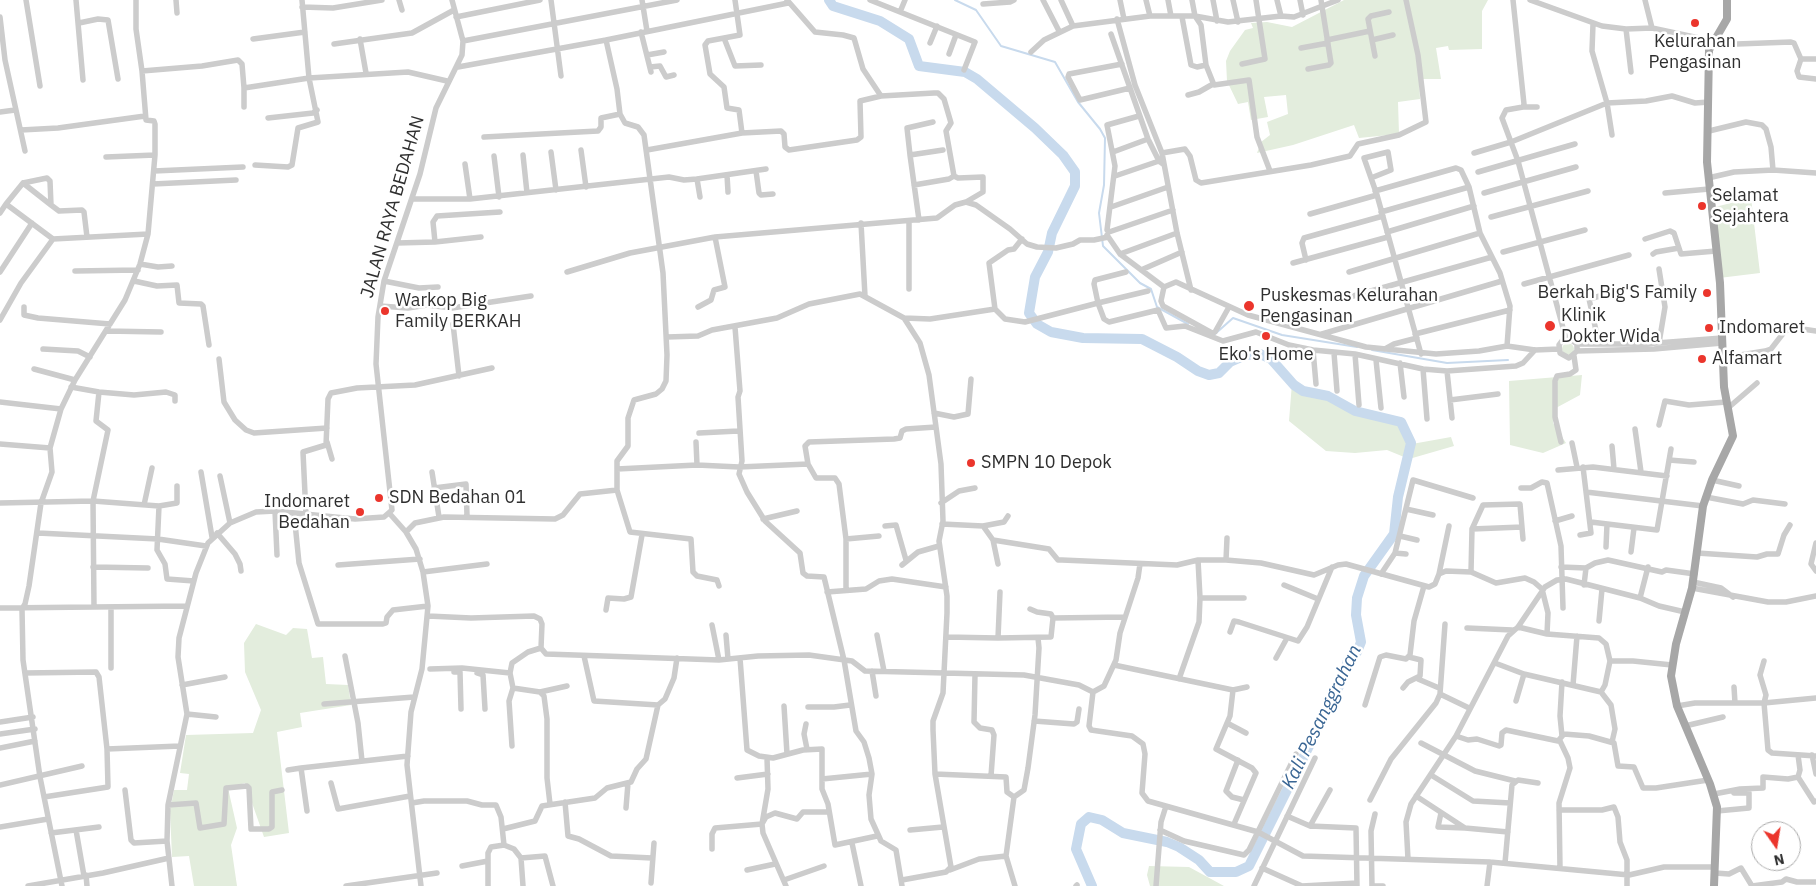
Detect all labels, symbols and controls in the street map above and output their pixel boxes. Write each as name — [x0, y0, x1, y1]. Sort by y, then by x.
marker: Kelurahan Pengasinan — [1689, 17, 1701, 29]
place label: Kelurahan Pengasinan — [1648, 31, 1742, 74]
street label: JALAN RAYA BEDAHAN — [357, 113, 429, 301]
place label: Selamat Sejahtera — [1712, 185, 1789, 228]
marker: Selamat Sejahtera — [1696, 200, 1708, 212]
place label: Berkah Big'S Family — [1538, 282, 1697, 304]
place label: Puskesmas Kelurahan Pengasinan — [1260, 285, 1438, 328]
marker: Berkah Big'S Family — [1701, 287, 1713, 299]
place label: Warkop Big Family BERKAH — [395, 290, 522, 332]
marker: Puskesmas Kelurahan Pengasinan — [1242, 299, 1256, 313]
marker: Warkop Big Family BERKAH — [379, 305, 391, 317]
place label: Klinik Dokter Wida — [1561, 305, 1660, 348]
place label: Indomaret — [1719, 317, 1805, 339]
marker: Klinik Dokter Wida — [1543, 319, 1557, 333]
marker: Indomaret — [1703, 322, 1715, 334]
marker: Eko's Home — [1260, 330, 1272, 342]
place label: Eko's Home — [1218, 344, 1314, 366]
place label: Alfamart — [1712, 348, 1782, 370]
marker: Alfamart — [1696, 353, 1708, 365]
place label: SMPN 10 Depok — [981, 452, 1112, 474]
marker: SMPN 10 Depok — [965, 457, 977, 469]
place label: SDN Bedahan 01 — [389, 487, 526, 509]
place label: Indomaret Bedahan — [264, 491, 350, 534]
marker: SDN Bedahan 01 — [373, 492, 385, 504]
marker: Indomaret Bedahan — [354, 506, 366, 518]
water label: Kali Pesanggrahan — [1277, 641, 1367, 793]
north arrow — [1751, 821, 1801, 871]
text: N — [1772, 850, 1786, 870]

